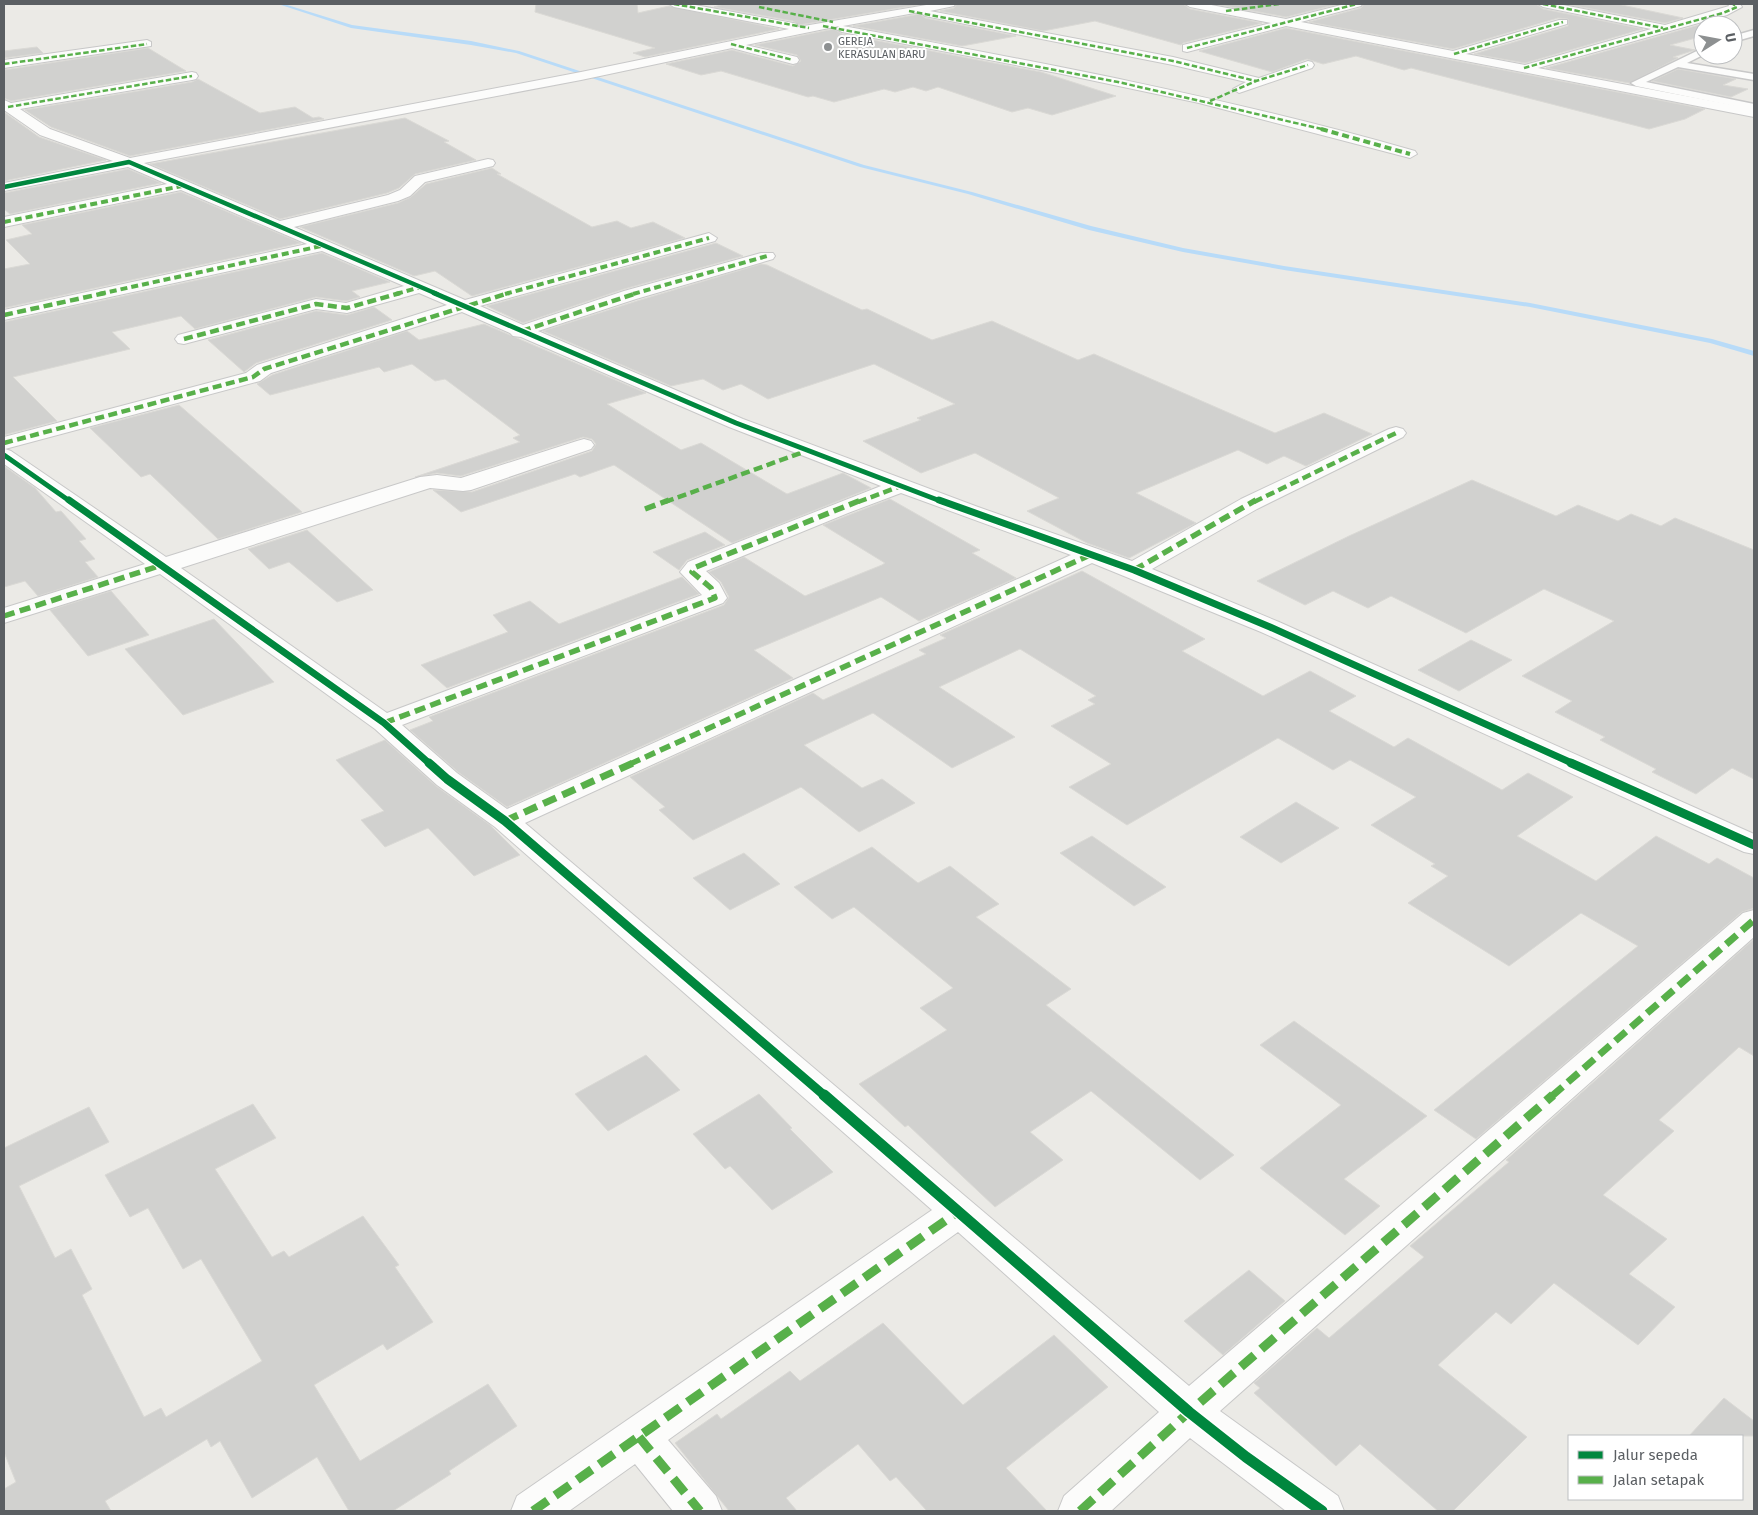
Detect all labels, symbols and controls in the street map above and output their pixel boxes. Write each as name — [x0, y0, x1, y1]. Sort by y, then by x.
north arrow — [1693, 15, 1743, 65]
text: U — [1721, 32, 1739, 44]
place label: GEREJA KERASULAN BARU — [838, 35, 926, 61]
marker: GEREJA KERASULAN BARU — [822, 41, 834, 53]
legend — [1568, 1435, 1743, 1500]
text: Jalur sepeda — [1613, 1446, 1698, 1464]
text: Jalan setapak — [1613, 1471, 1704, 1489]

